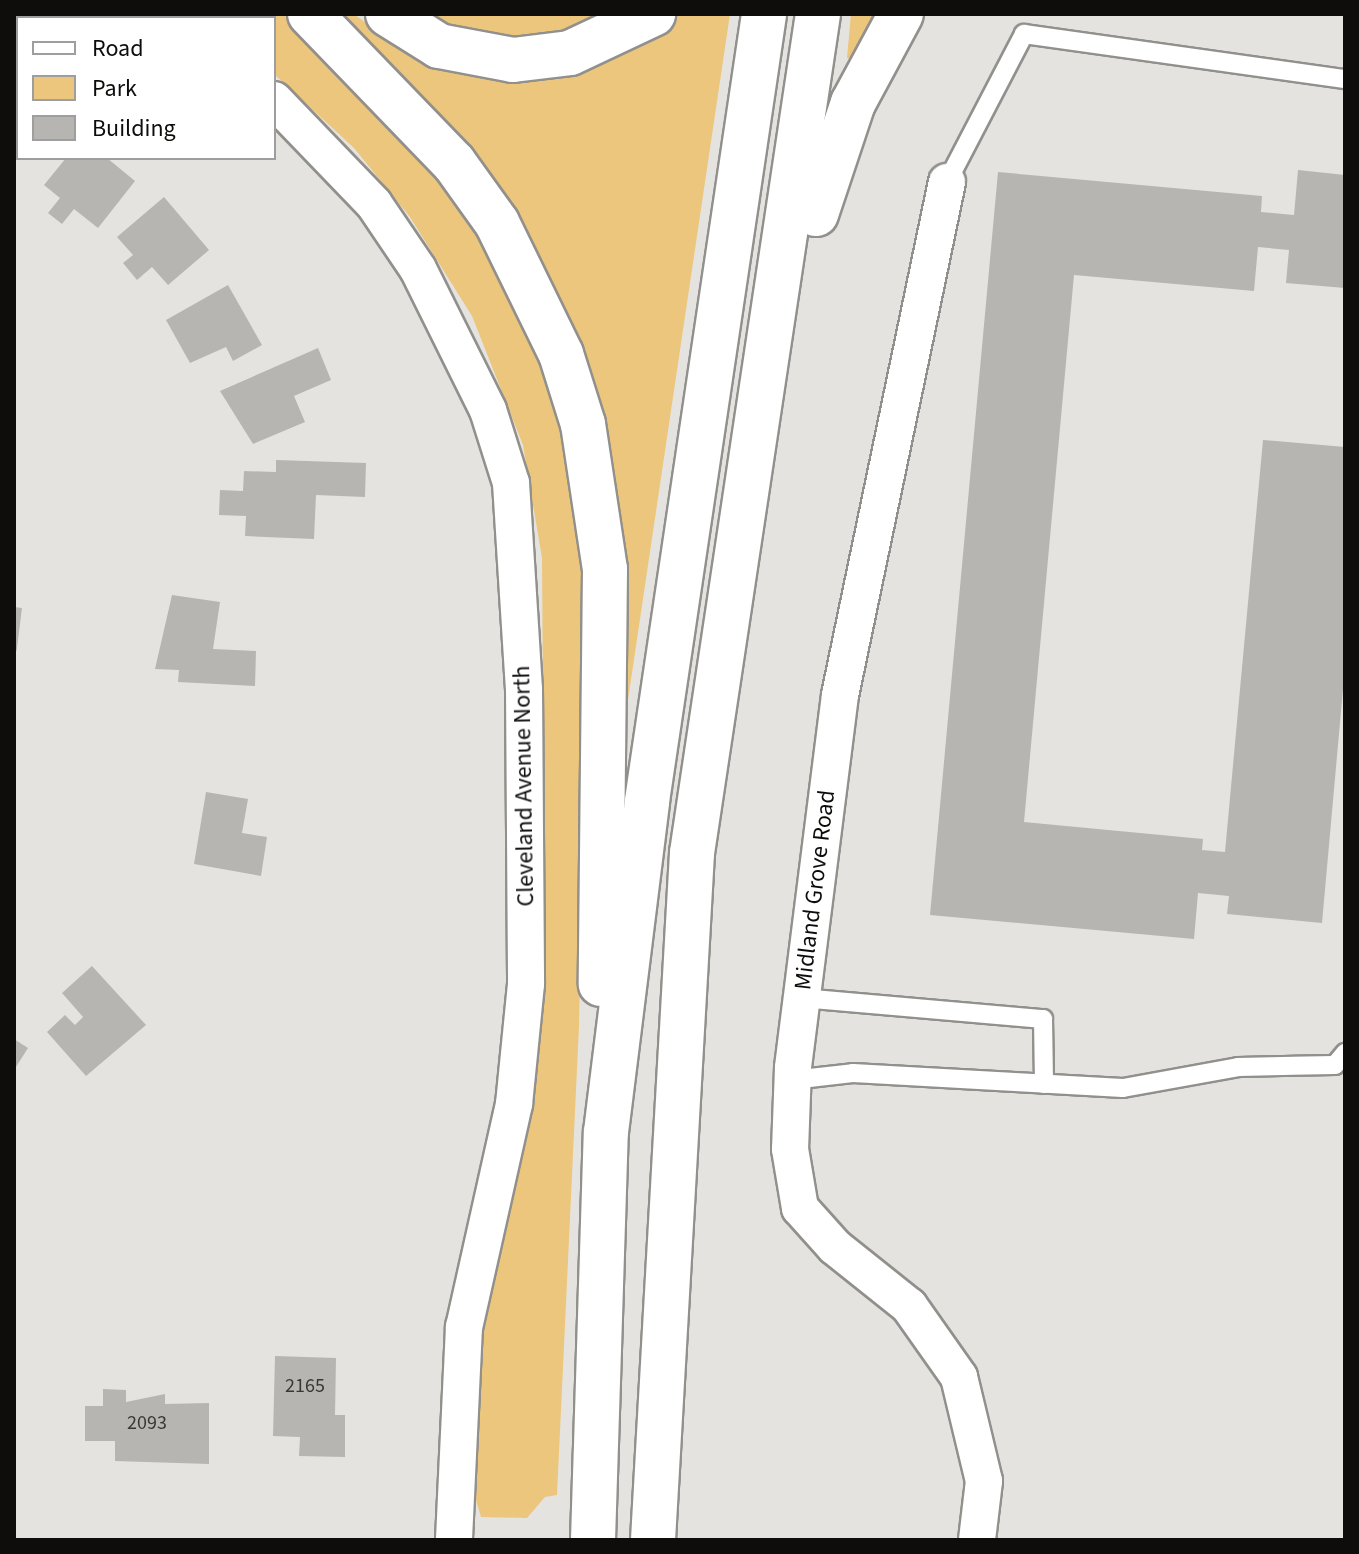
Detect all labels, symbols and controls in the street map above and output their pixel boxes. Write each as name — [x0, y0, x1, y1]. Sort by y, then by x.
legend — [16, 16, 276, 160]
text: Road — [92, 31, 144, 66]
text: Park — [92, 71, 137, 106]
text: Building — [92, 111, 176, 146]
street label: Cleveland Avenue North — [507, 665, 541, 907]
street label: Midland Grove Road — [788, 788, 842, 992]
house number: 2165 — [285, 1374, 325, 1398]
house number: 2093 — [127, 1411, 167, 1435]

